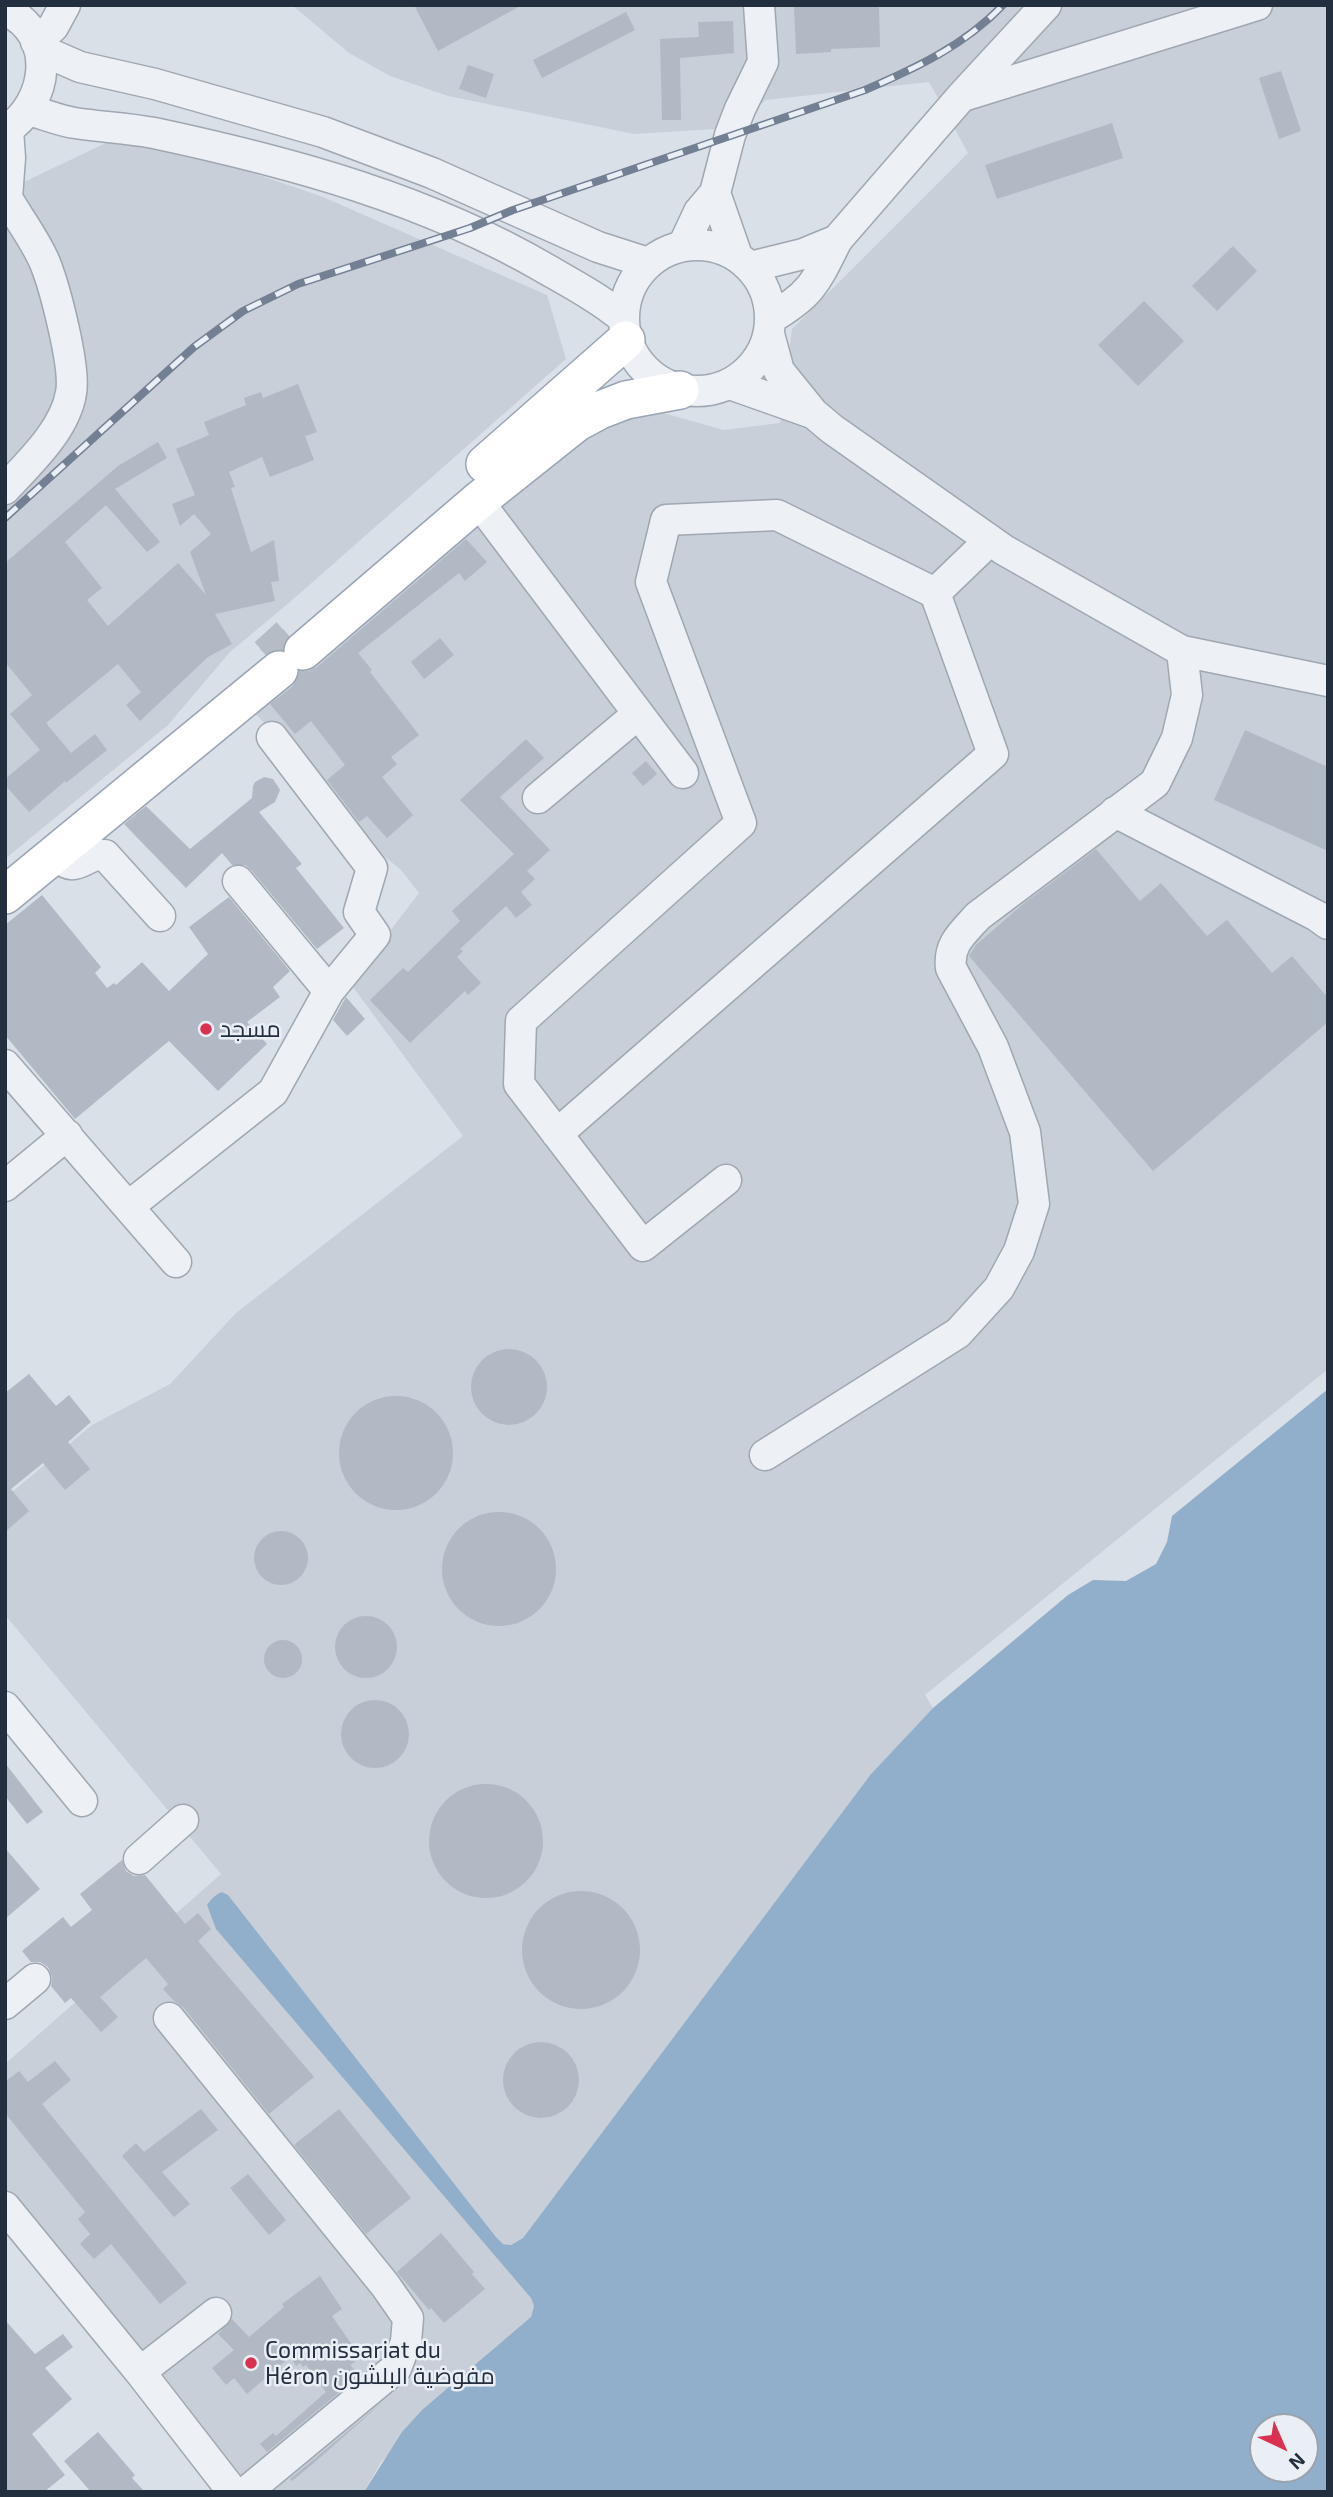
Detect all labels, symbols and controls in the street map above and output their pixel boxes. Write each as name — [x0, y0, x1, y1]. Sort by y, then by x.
place label: مسجد — [220, 1015, 281, 1043]
marker: مسجد — [198, 1021, 214, 1037]
place label: Commissariat du Héron مفوضية البلشون — [265, 2336, 495, 2390]
marker: Commissariat du Héron مفوضية البلشون — [243, 2355, 259, 2371]
north arrow — [1249, 2413, 1319, 2483]
text: N — [1285, 2449, 1310, 2475]

